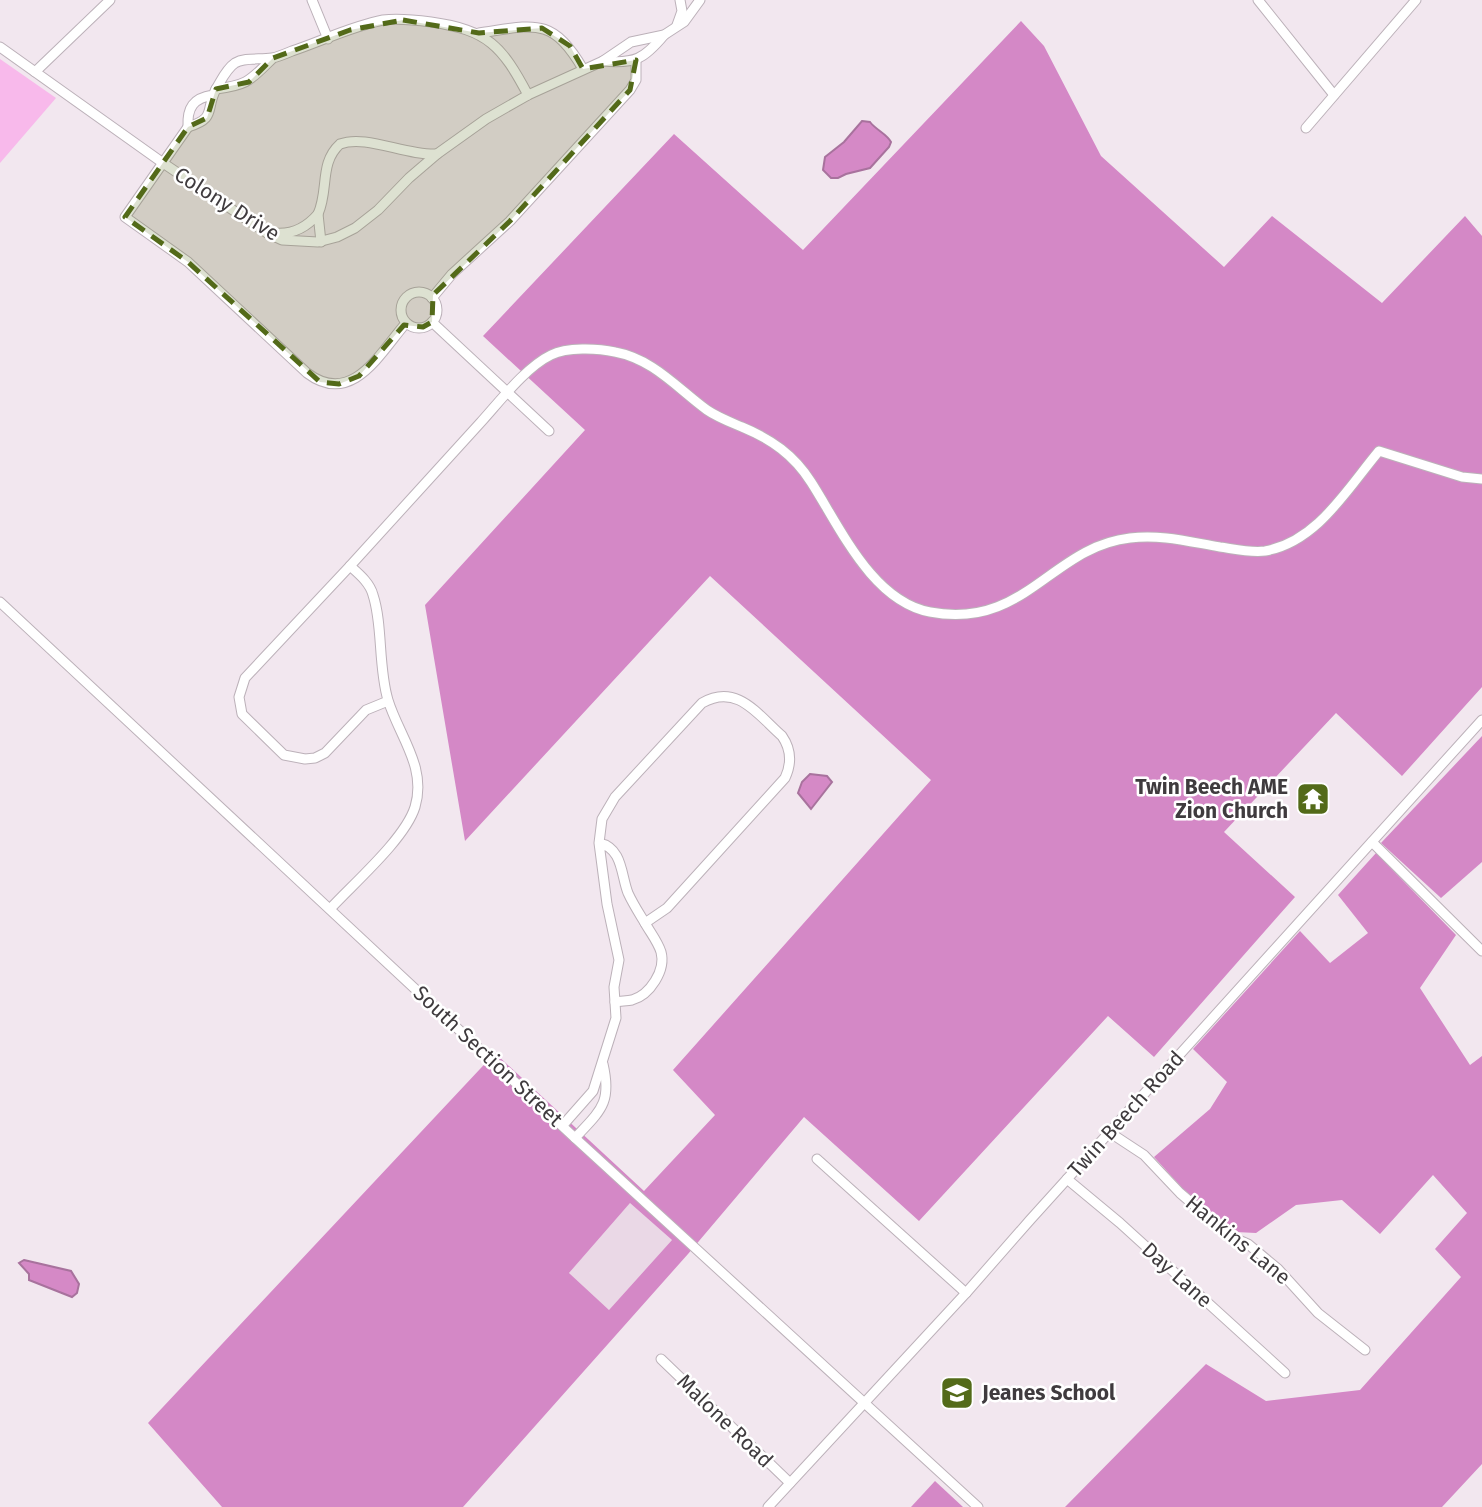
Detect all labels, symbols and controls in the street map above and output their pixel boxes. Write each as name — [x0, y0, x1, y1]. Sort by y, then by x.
street label: Colony Drive — [170, 161, 284, 247]
place label: Twin Beech AME Zion Church — [1135, 774, 1288, 824]
temple icon: Twin Beech AME Zion Church — [1294, 780, 1332, 818]
street label: South Section Street — [408, 980, 568, 1132]
street label: Twin Beech Road — [1062, 1045, 1190, 1183]
street label: Hankins Lane — [1180, 1190, 1296, 1290]
street label: Day Lane — [1136, 1237, 1218, 1313]
street label: Malone Road — [672, 1369, 778, 1473]
school or university icon: Jeanes School — [938, 1374, 976, 1412]
place label: Jeanes School — [981, 1380, 1116, 1406]

